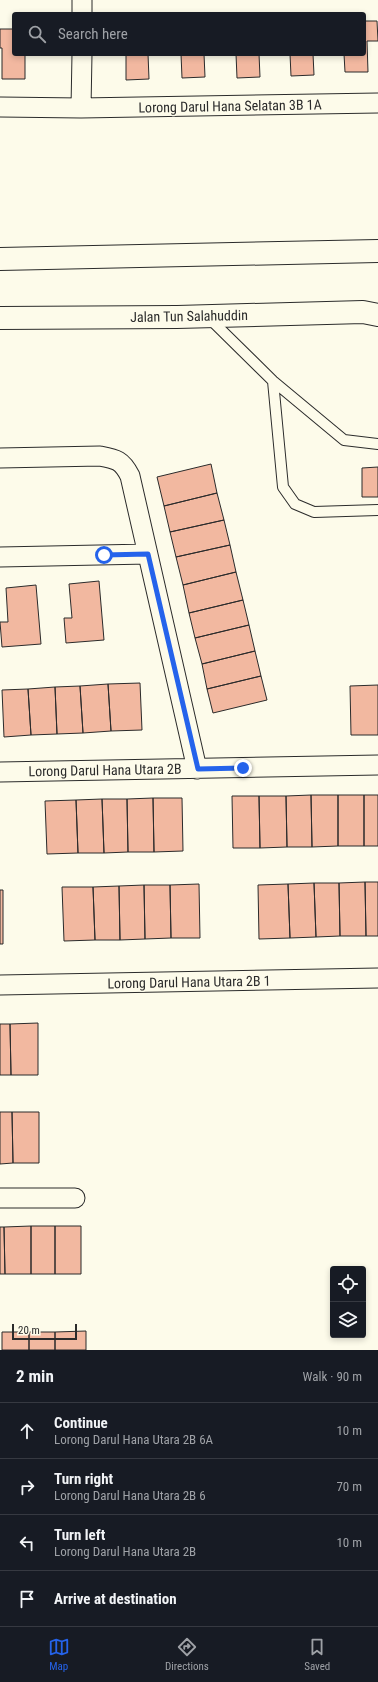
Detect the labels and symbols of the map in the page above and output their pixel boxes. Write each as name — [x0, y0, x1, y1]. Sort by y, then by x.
street label: Lorong Darul Hana Selatan 3B 1A — [138, 96, 322, 116]
street label: Jalan Tun Salahuddin — [130, 307, 248, 325]
route start — [95, 546, 113, 564]
route end — [234, 759, 252, 777]
street label: Lorong Darul Hana Utara 2B — [28, 761, 182, 779]
street label: Lorong Darul Hana Utara 2B 1 — [107, 973, 271, 991]
scale bar — [12, 1322, 77, 1341]

